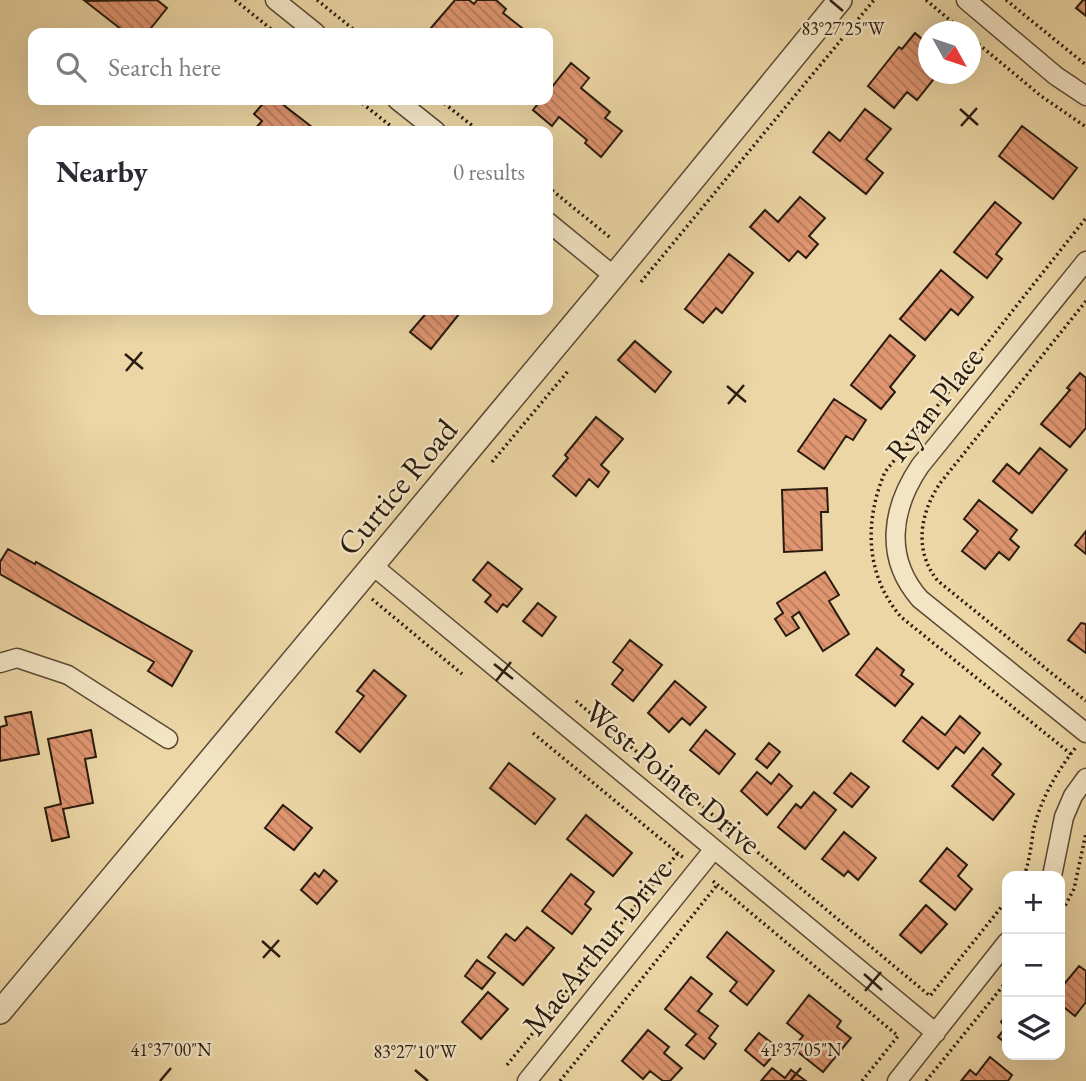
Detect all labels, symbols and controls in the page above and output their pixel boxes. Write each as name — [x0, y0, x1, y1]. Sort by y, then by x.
text: 83°27'25"W — [801, 17, 885, 40]
north arrow — [918, 21, 981, 84]
search box — [28, 28, 553, 105]
icon: search — [52, 48, 90, 86]
text: Search here — [108, 50, 221, 84]
text: Nearby — [56, 152, 148, 191]
text: 0 results — [453, 157, 525, 187]
street label: Ryan Place — [876, 338, 992, 470]
street label: Curtice Road — [327, 409, 467, 564]
street label: West Pointe Drive — [576, 690, 770, 864]
street label: MacArthur Drive — [513, 850, 681, 1044]
map controls — [1002, 871, 1065, 1060]
button: + — [1002, 871, 1065, 934]
button: − — [1002, 934, 1065, 997]
button: layers — [1002, 997, 1065, 1060]
text: 41°37'00"N — [131, 1038, 212, 1061]
text: 41°37'05"N — [761, 1038, 842, 1061]
text: 83°27'10"W — [373, 1040, 457, 1063]

